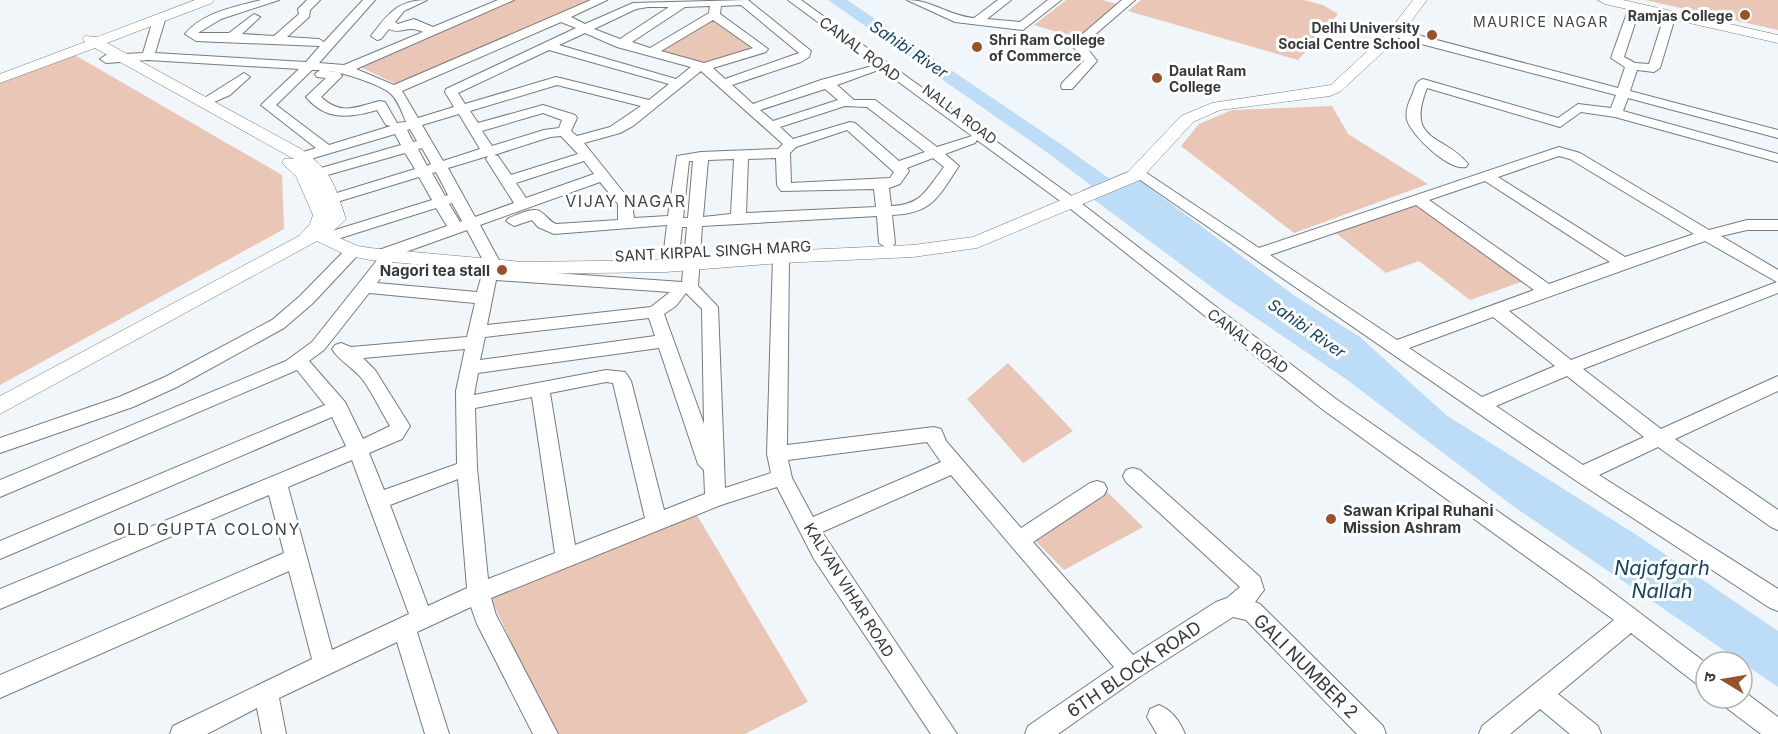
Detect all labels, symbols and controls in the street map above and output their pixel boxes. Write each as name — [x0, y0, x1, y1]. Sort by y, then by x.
place label: Ramjas College — [1628, 7, 1733, 24]
marker: Ramjas College — [1738, 8, 1752, 22]
street label: CANAL ROAD — [815, 12, 905, 86]
district label: MAURICE NAGAR — [1473, 13, 1609, 30]
water label: Sahibi River — [866, 16, 953, 83]
place label: Delhi University Social Centre School — [1278, 19, 1421, 52]
marker: Delhi University Social Centre School — [1425, 28, 1439, 42]
place label: Shri Ram College of Commerce — [989, 31, 1105, 64]
marker: Shri Ram College of Commerce — [970, 40, 984, 54]
place label: Daulat Ram College — [1169, 62, 1246, 95]
marker: Daulat Ram College — [1150, 71, 1164, 85]
street label: NALLA ROAD — [919, 81, 1001, 147]
district label: VIJAY NAGAR — [565, 191, 687, 211]
street label: SANT KIRPAL SINGH MARG — [614, 236, 812, 266]
place label: Nagori tea stall — [380, 261, 490, 280]
marker: Nagori tea stall — [495, 263, 509, 277]
water label: Sahibi River — [1265, 294, 1350, 362]
street label: CANAL ROAD — [1203, 304, 1293, 378]
place label: Sawan Kripal Ruhani Mission Ashram — [1343, 501, 1493, 537]
marker: Sawan Kripal Ruhani Mission Ashram — [1324, 512, 1338, 526]
district label: OLD GUPTA COLONY — [113, 519, 301, 539]
street label: KALYAN VIHAR ROAD — [800, 519, 898, 661]
water label: Najafgarh Nallah — [1614, 556, 1710, 603]
street label: GALI NUMBER 2 — [1249, 609, 1363, 723]
street label: 6TH BLOCK ROAD — [1063, 616, 1205, 722]
north arrow — [1694, 650, 1754, 710]
text: उ — [1699, 670, 1720, 684]

